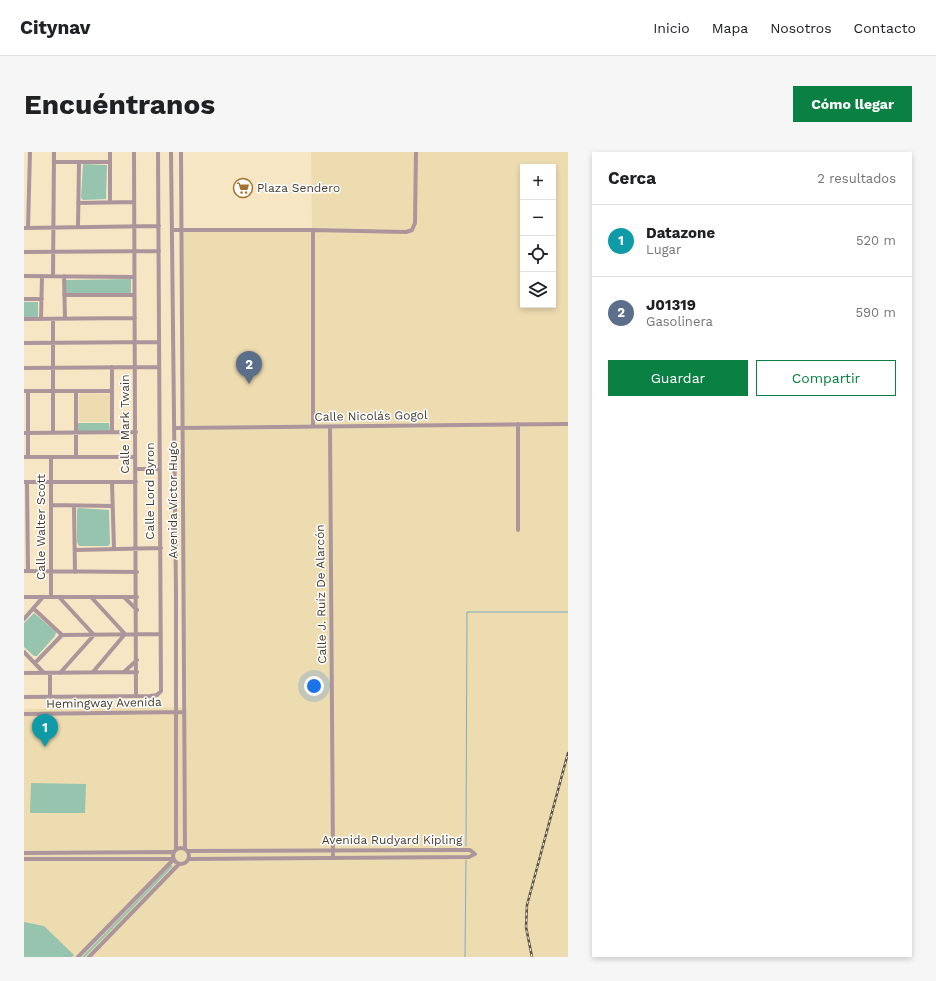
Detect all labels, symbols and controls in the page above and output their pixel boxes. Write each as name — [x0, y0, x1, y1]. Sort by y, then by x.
text: Citynav — [20, 16, 91, 39]
text: Inicio — [653, 20, 690, 36]
text: Mapa — [712, 20, 748, 36]
text: Nosotros — [770, 20, 832, 36]
text: Contacto — [854, 20, 916, 36]
button: Cómo llegar — [793, 86, 912, 122]
text: Encuéntranos — [24, 88, 215, 121]
map controls — [520, 164, 556, 308]
button: + — [520, 164, 556, 200]
text: Cerca — [608, 168, 656, 188]
text: 2 resultados — [817, 171, 896, 186]
supermarket icon: Plaza Sendero — [232, 177, 254, 199]
place label: Plaza Sendero — [257, 181, 340, 195]
button: − — [520, 200, 556, 236]
text: Datazone — [646, 224, 715, 242]
text: 1 — [618, 233, 624, 248]
text: 520 m — [856, 233, 896, 248]
button: locate — [520, 236, 556, 272]
text: Lugar — [646, 242, 681, 257]
button: layers — [520, 272, 556, 308]
text: J01319 — [646, 296, 696, 314]
text: 2 — [617, 305, 625, 320]
text: 590 m — [856, 305, 896, 320]
text: Gasolinera — [646, 314, 713, 329]
pin: 2 — [236, 351, 262, 384]
button: Guardar — [608, 360, 748, 396]
button: Compartir — [756, 360, 896, 396]
street label: Calle Mark Twain — [118, 374, 132, 474]
street label: Calle Nicolás Gogol — [314, 408, 428, 424]
street label: Avenida Víctor Hugo — [166, 441, 180, 559]
street label: Calle Lord Byron — [143, 442, 157, 540]
street label: Calle Walter Scott — [34, 474, 48, 580]
street label: Calle J. Ruíz De Alarcón — [313, 524, 329, 664]
your location — [304, 676, 324, 696]
street label: Hemingway Avenida — [46, 695, 162, 711]
pin: 1 — [32, 714, 58, 747]
street label: Avenida Rudyard Kipling — [322, 833, 463, 847]

